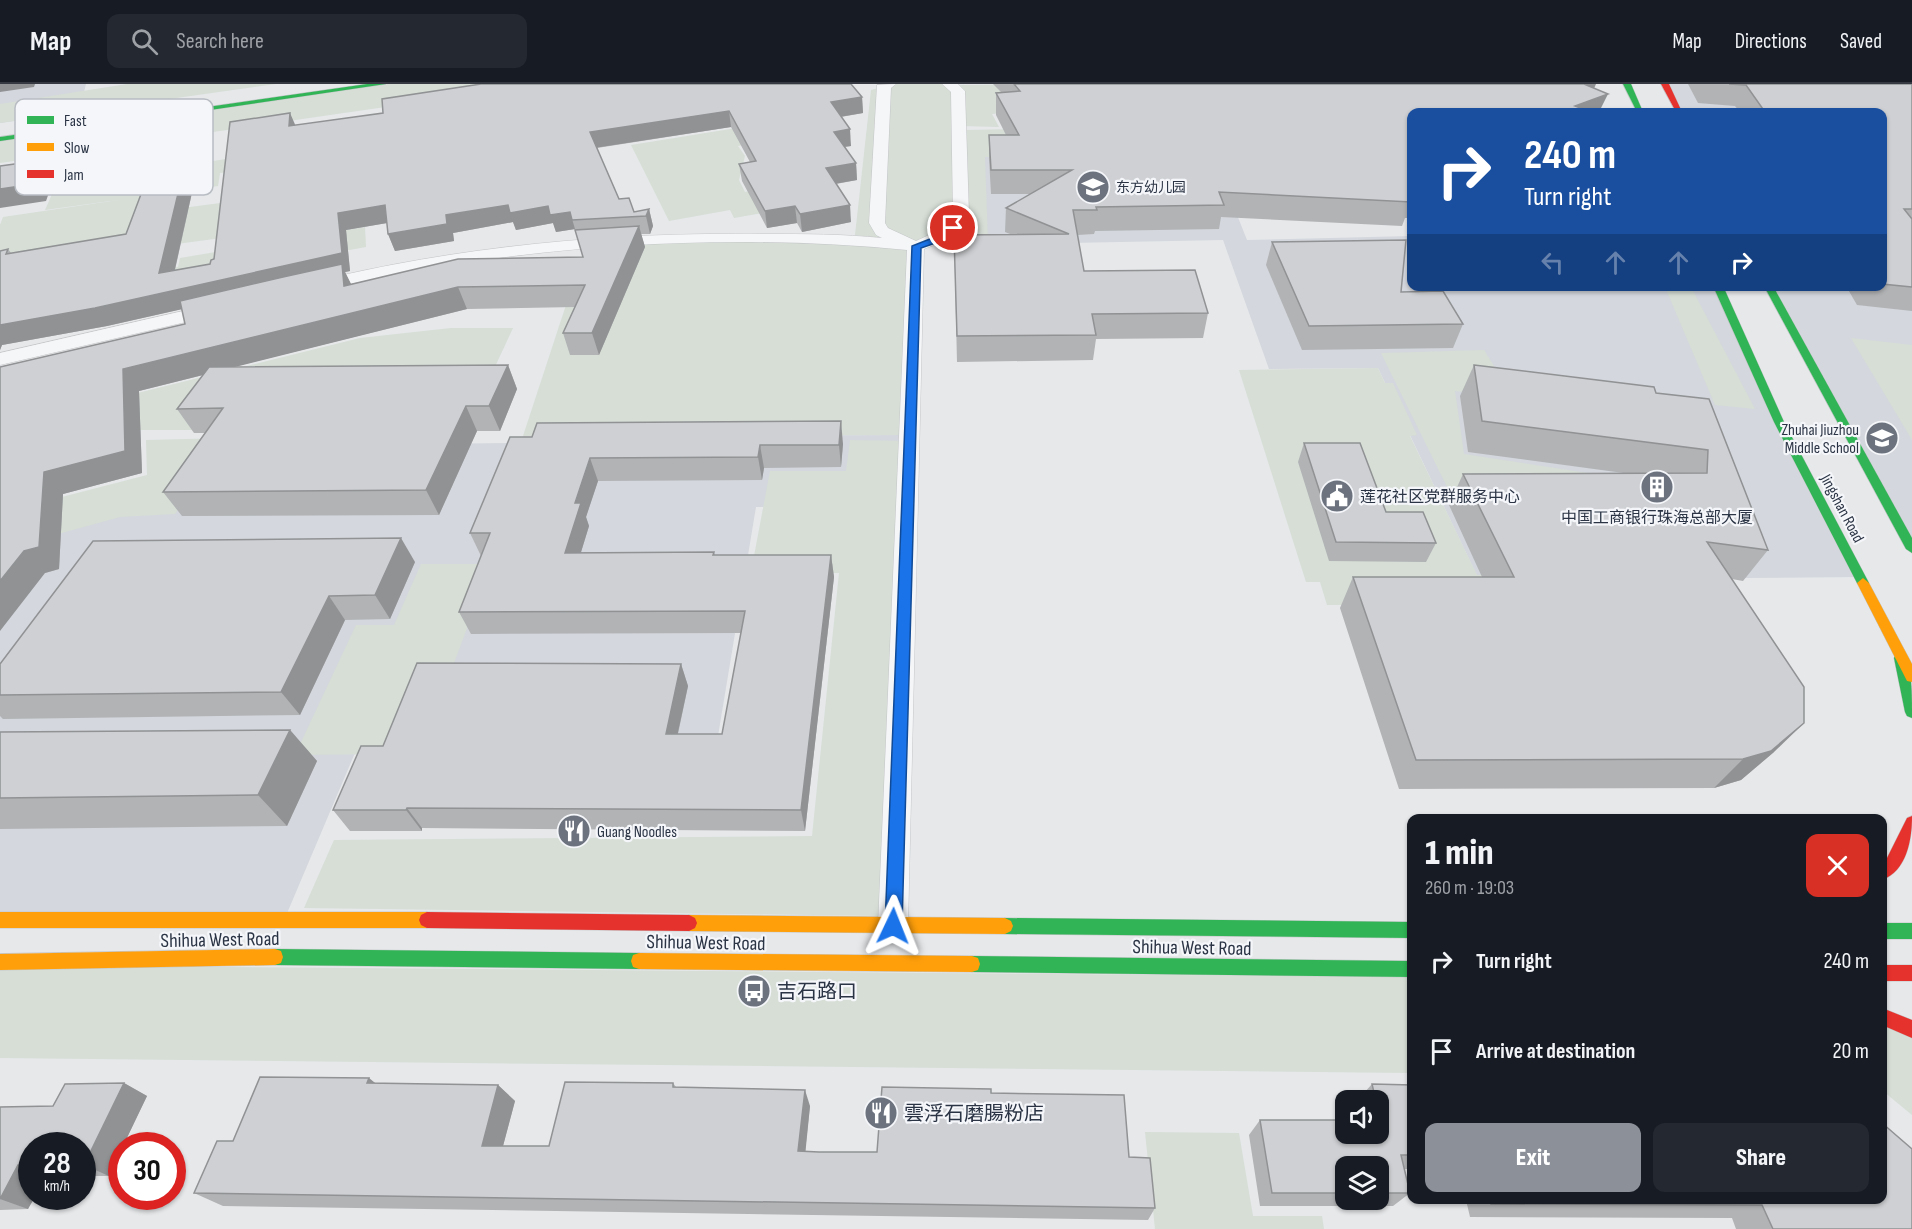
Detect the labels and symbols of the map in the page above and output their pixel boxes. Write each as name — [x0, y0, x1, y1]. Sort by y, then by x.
legend — [15, 99, 213, 195]
text: Fast — [64, 112, 87, 131]
text: Slow — [64, 139, 89, 158]
text: Jam — [63, 166, 84, 185]
school or university icon: 东方幼儿园 — [1075, 169, 1111, 205]
place label: 东方幼儿园 — [1116, 179, 1186, 196]
pin — [927, 202, 978, 253]
school or university icon: Zhuhai Jiuzhou Middle School — [1864, 420, 1900, 456]
place label: Zhuhai Jiuzhou Middle School — [1781, 421, 1859, 458]
building icon: 中国工商银行珠海总部大厦 — [1639, 469, 1675, 505]
street label: Jingshan Road — [1815, 471, 1868, 546]
public building icon: 莲花社区党群服务中心 — [1319, 478, 1355, 514]
place label: 莲花社区党群服务中心 — [1360, 488, 1520, 507]
place label: 中国工商银行珠海总部大厦 — [1561, 509, 1753, 528]
restaurant icon: Guang Noodles — [556, 813, 592, 849]
place label: Guang Noodles — [597, 823, 677, 842]
position arrow — [861, 894, 925, 958]
street label: Shihua West Road — [160, 927, 280, 953]
street label: Shihua West Road — [646, 930, 766, 956]
street label: Shihua West Road — [1132, 935, 1252, 961]
bus stop icon: 吉石路口 — [736, 973, 772, 1009]
place label: 吉石路口 — [777, 980, 857, 1004]
restaurant icon: 雲浮石磨腸粉店 — [863, 1095, 899, 1131]
place label: 雲浮石磨腸粉店 — [904, 1102, 1044, 1126]
speed limit sign: 30 — [108, 1132, 186, 1210]

